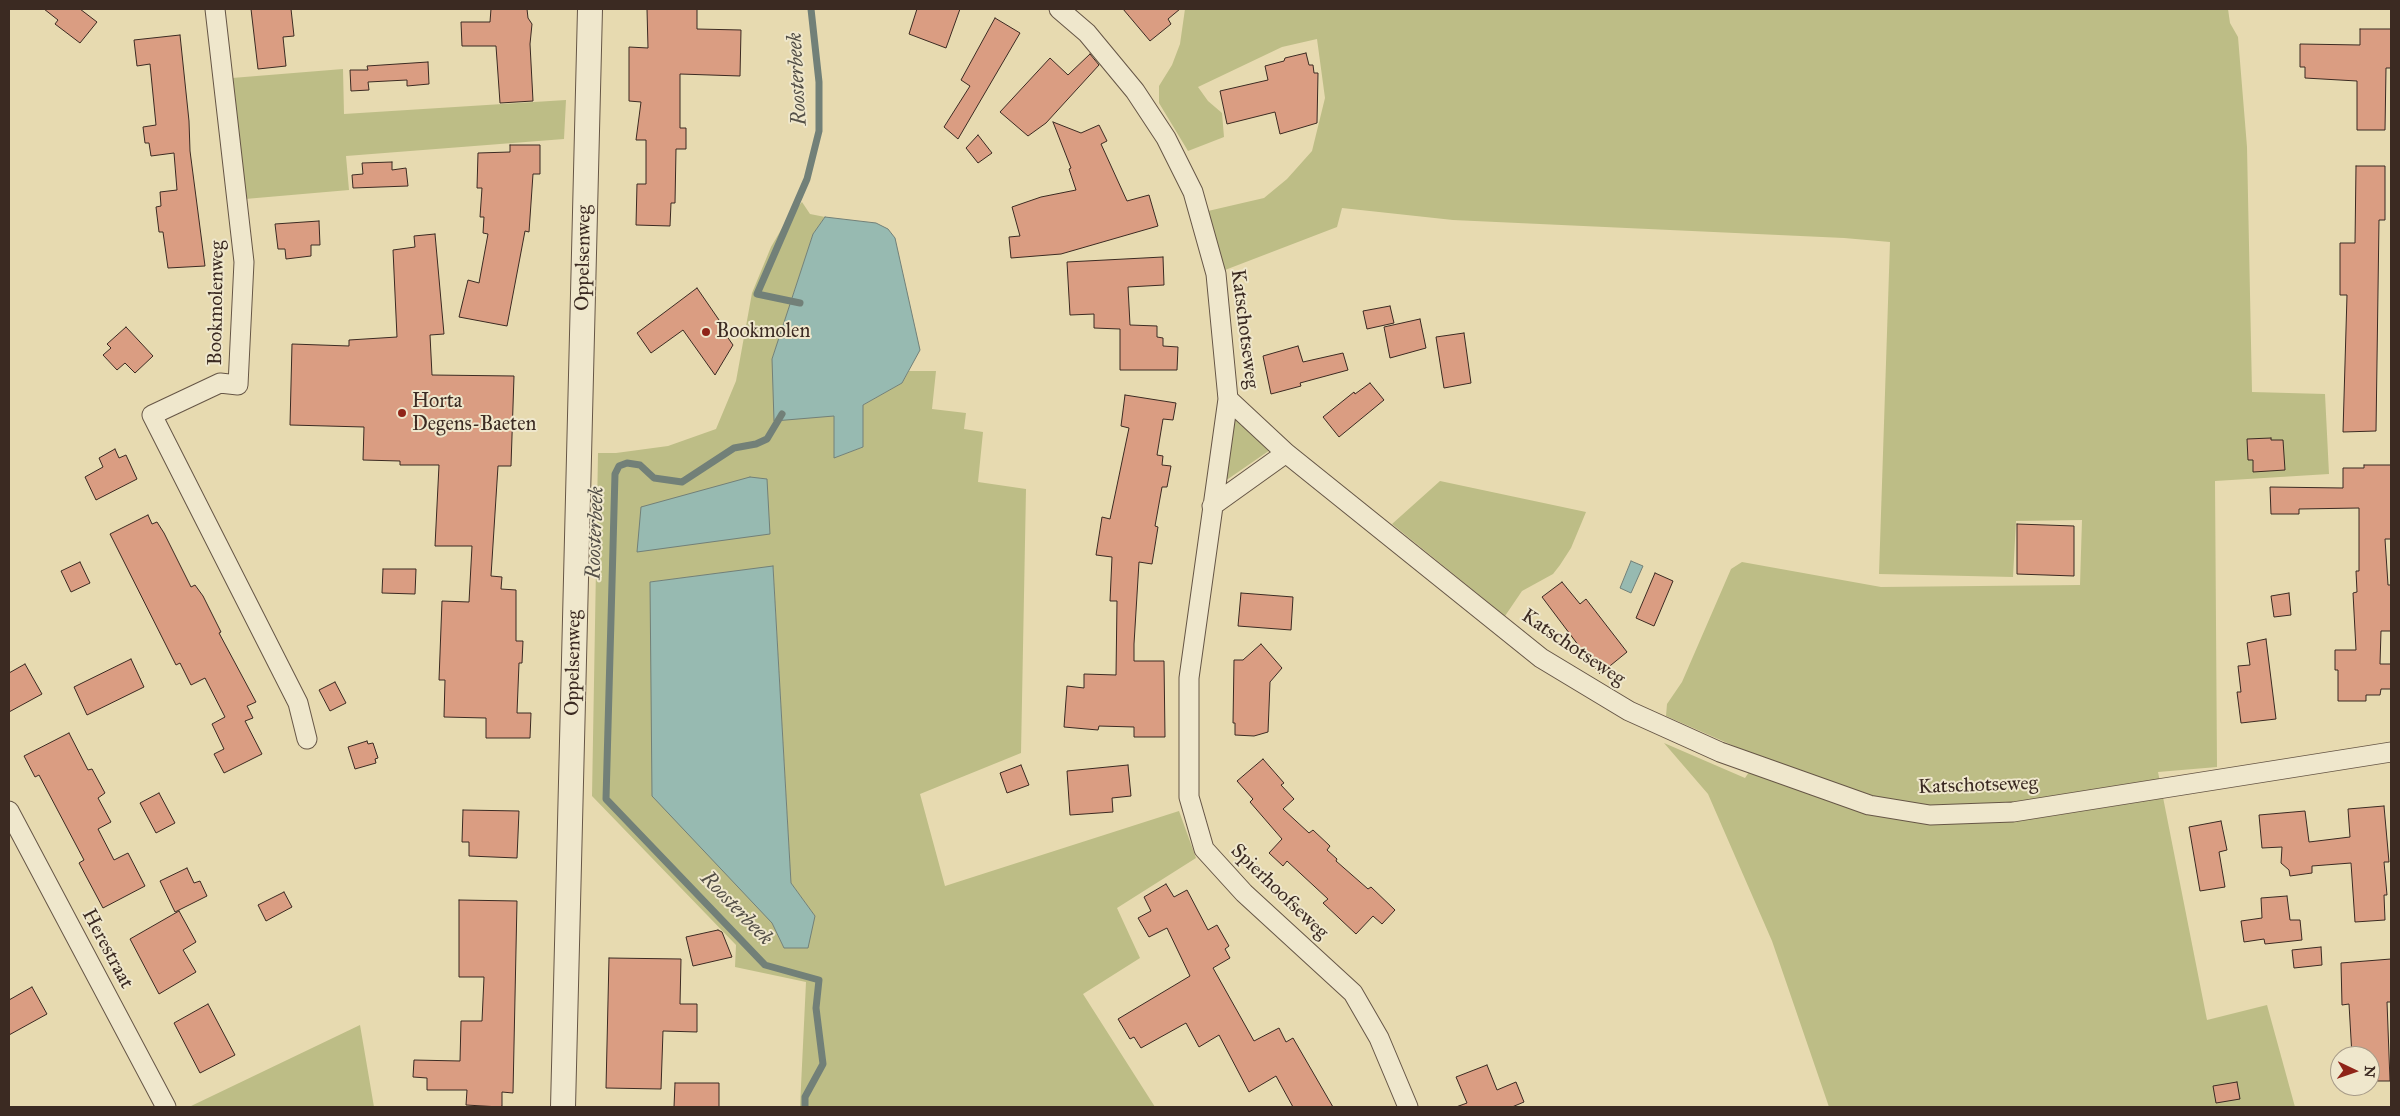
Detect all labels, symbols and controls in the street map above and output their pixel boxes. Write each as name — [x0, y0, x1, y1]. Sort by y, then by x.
water label: Roosterbeek — [783, 32, 813, 126]
street label: Oppelsenweg — [571, 205, 597, 311]
street label: Bookmolenweg — [204, 240, 230, 366]
street label: Katschotseweg — [1225, 268, 1263, 390]
place label: Bookmolen — [716, 320, 810, 344]
marker: Bookmolen — [700, 326, 712, 338]
place label: Horta Degens-Baeten — [412, 390, 536, 437]
marker: Horta Degens-Baeten — [396, 407, 408, 419]
water label: Roosterbeek — [582, 486, 610, 580]
street label: Katschotseweg — [1517, 604, 1629, 692]
street label: Oppelsenweg — [561, 610, 587, 716]
street label: Katschotseweg — [1918, 772, 2038, 800]
street label: Spierhoofseweg — [1225, 839, 1333, 945]
water label: Roosterbeek — [695, 867, 777, 951]
street label: Herestraat — [76, 905, 138, 993]
north arrow — [2330, 1046, 2380, 1096]
text: N — [2361, 1065, 2378, 1078]

